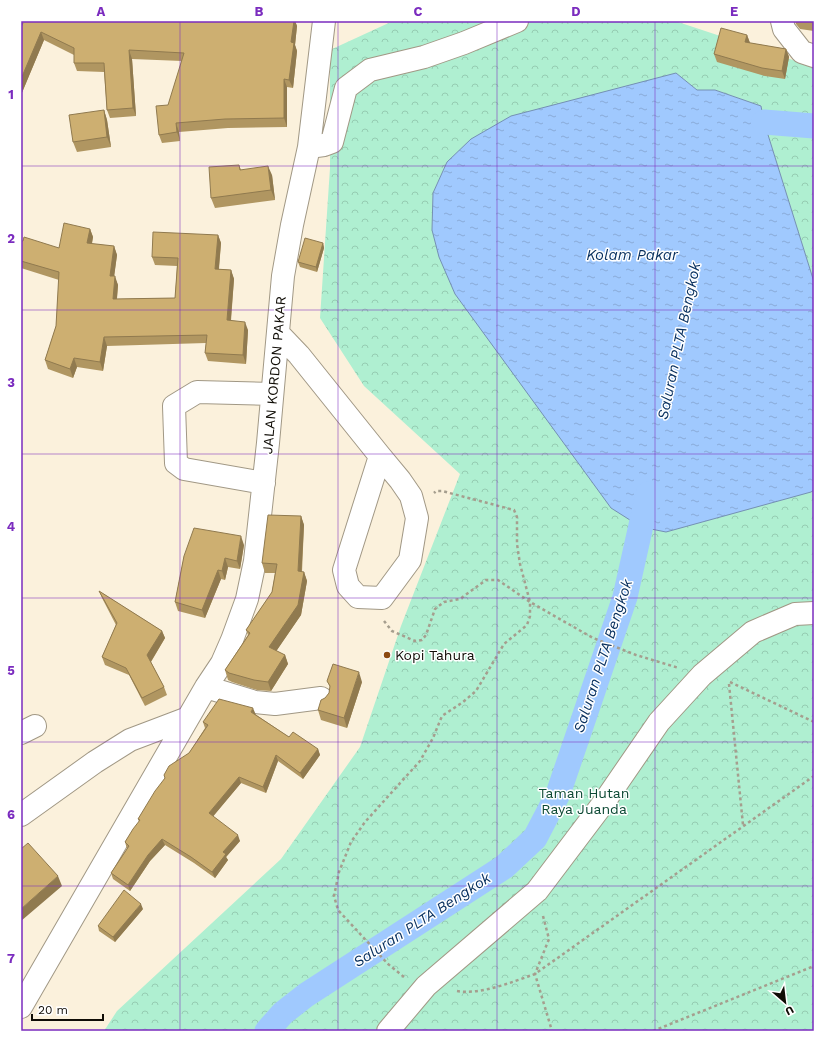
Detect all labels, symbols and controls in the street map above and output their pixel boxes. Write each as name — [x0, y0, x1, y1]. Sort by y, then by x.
text: A — [97, 4, 106, 19]
text: B — [255, 4, 264, 19]
text: C — [414, 4, 423, 19]
text: D — [571, 4, 581, 19]
text: E — [730, 4, 738, 19]
text: 1 — [8, 87, 14, 102]
text: 2 — [7, 231, 15, 246]
water label: Kolam Pakar — [586, 246, 679, 264]
water label: Saluran PLTA Bengkok — [654, 260, 705, 421]
street label: JALAN KORDON PAKAR — [259, 295, 289, 455]
text: 3 — [7, 375, 15, 390]
text: 4 — [7, 519, 16, 534]
water label: Saluran PLTA Bengkok — [570, 576, 637, 735]
place label: Kopi Tahura — [395, 647, 475, 663]
marker: Kopi Tahura — [382, 650, 392, 660]
text: 5 — [7, 663, 15, 678]
park label: Taman Hutan Raya Juanda — [539, 785, 629, 817]
text: 6 — [7, 807, 15, 822]
water label: Saluran PLTA Bengkok — [350, 868, 495, 971]
text: 7 — [7, 951, 15, 966]
north arrow — [765, 982, 805, 1022]
scale bar — [32, 996, 103, 1022]
text: 20 m — [38, 1003, 68, 1017]
text: U — [783, 1003, 796, 1018]

